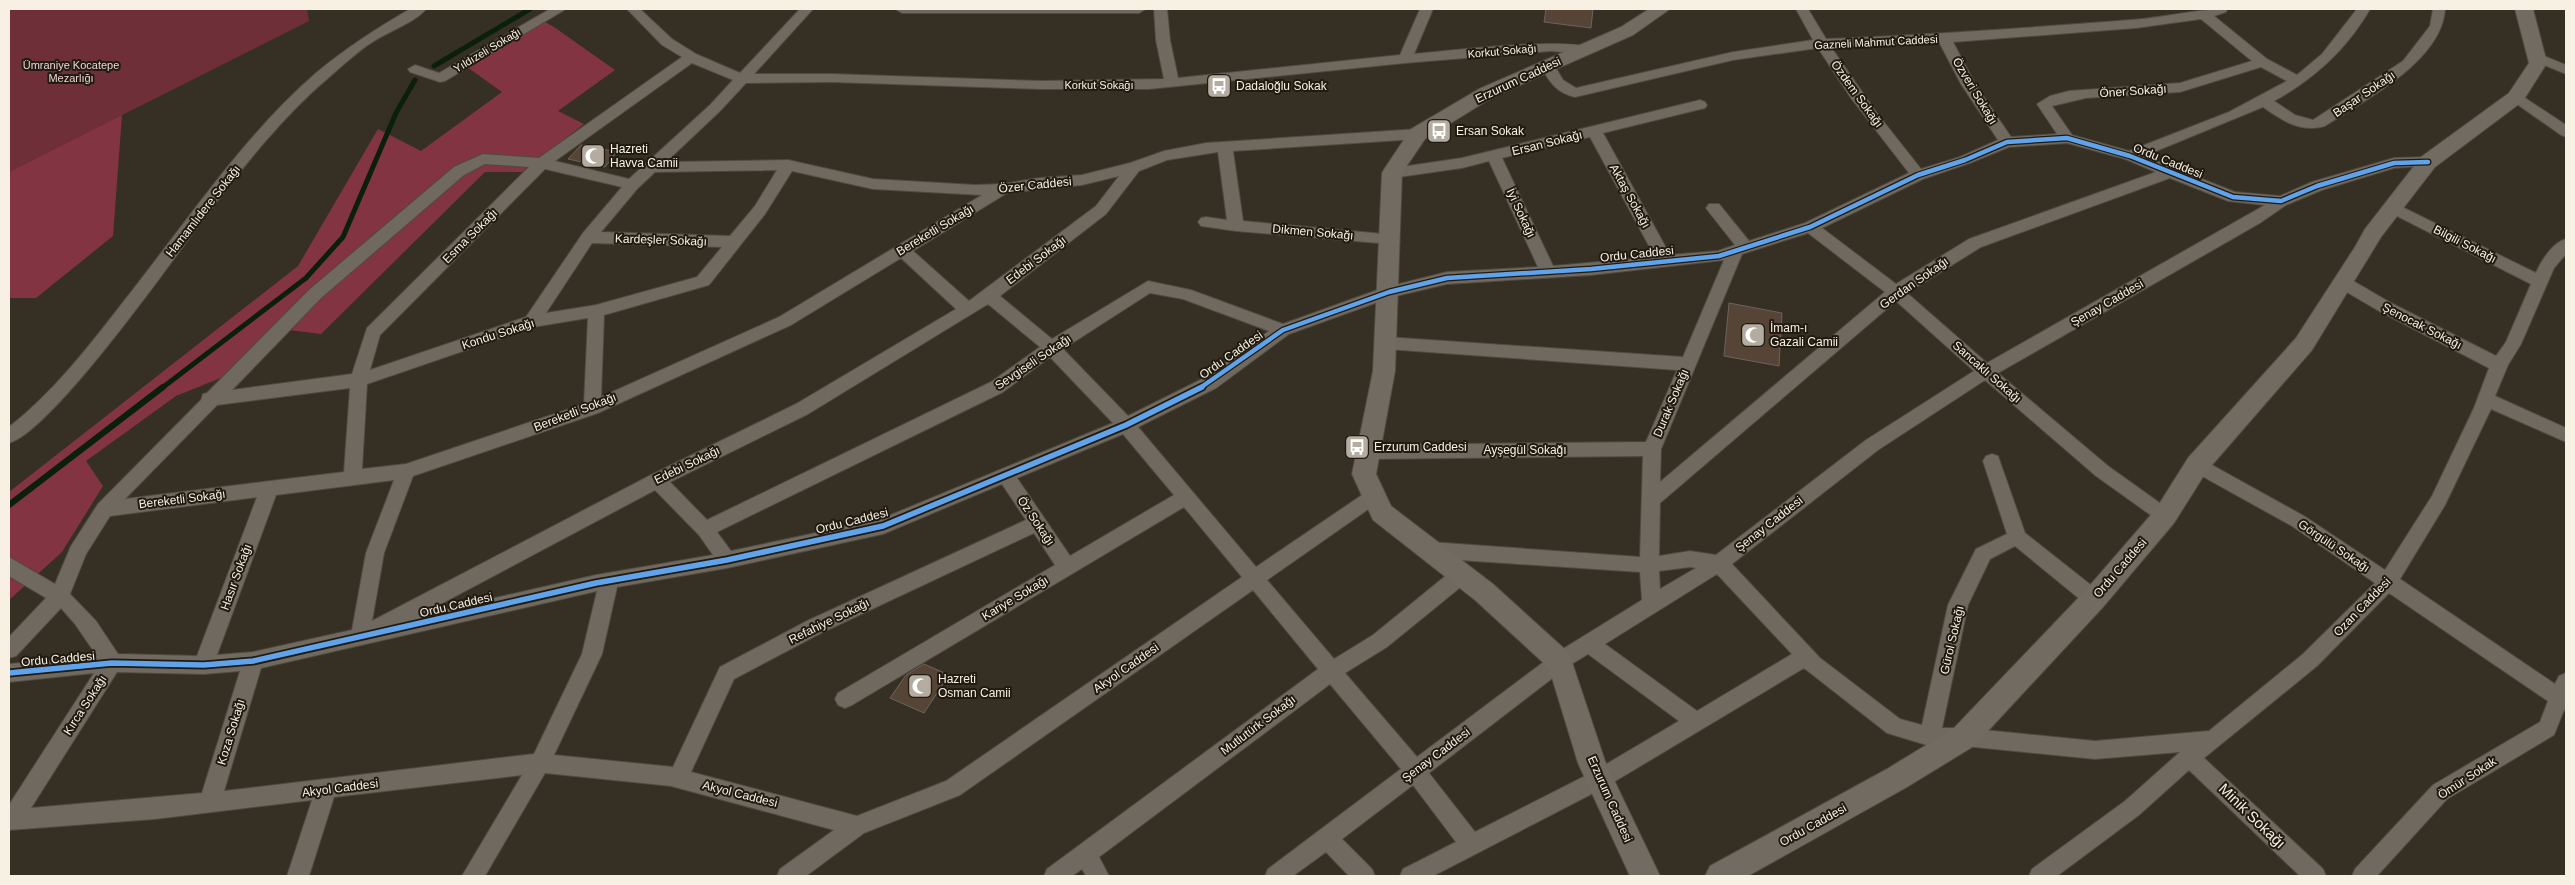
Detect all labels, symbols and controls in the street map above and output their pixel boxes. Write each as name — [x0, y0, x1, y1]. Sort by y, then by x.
street label: Yıldızeli Sokağı — [451, 25, 523, 75]
street label: Gazneli Mahmut Caddesi — [1814, 33, 1938, 51]
street label: Korkut Sokağı — [1467, 42, 1537, 60]
street label: Erzurum Caddesi — [1473, 54, 1563, 106]
street label: Özveri Sokağı — [1950, 55, 2000, 127]
street label: Özdem Sokağı — [1828, 58, 1886, 130]
park label: Ümraniye Kocatepe Mezarlığı — [23, 59, 119, 84]
street label: Başar Sokağı — [2330, 68, 2398, 120]
bus stop icon: Dadaloğlu Sokak — [1206, 73, 1232, 99]
street label: Korkut Sokağı — [1064, 79, 1134, 91]
place label: Dadaloğlu Sokak — [1236, 79, 1328, 93]
street label: Öner Sokağı — [2099, 82, 2167, 100]
bus stop icon: Ersan Sokak — [1426, 118, 1452, 144]
place label: Ersan Sokak — [1456, 124, 1525, 138]
street label: Ersan Sokağı — [1510, 127, 1584, 159]
street label: Ordu Caddesi — [2131, 141, 2205, 181]
place label: Hazreti Havva Camii — [610, 142, 678, 170]
mosque icon: Hazreti Havva Camii — [580, 143, 606, 169]
street label: Hamamlıdere Sokağı — [163, 162, 243, 260]
street label: Aktaş Sokağı — [1607, 162, 1653, 230]
street label: Özer Caddesi — [998, 174, 1072, 196]
street label: İyi Sokağı — [1504, 186, 1538, 240]
street label: Bereketli Sokağı — [894, 201, 976, 259]
street label: Esma Sokağı — [440, 206, 500, 266]
street label: Dikmen Sokağı — [1272, 221, 1354, 243]
street label: Bilgili Sokağı — [2431, 222, 2499, 266]
street label: Kardeşler Sokağı — [615, 231, 707, 249]
street label: Edebi Sokağı — [1003, 233, 1069, 287]
street label: Ordu Caddesi — [1599, 243, 1675, 265]
street label: Gerdan Sokağı — [1877, 254, 1951, 312]
street label: Şenay Caddesi — [2068, 277, 2146, 329]
street label: Şenocak Sokağı — [2380, 300, 2464, 352]
street label: Kondu Sokağı — [460, 316, 536, 352]
place label: İmam-ı Gazali Camii — [1770, 321, 1838, 349]
mosque icon: İmam-ı Gazali Camii — [1740, 322, 1766, 348]
street label: Ordu Caddesi — [1197, 328, 1265, 382]
street label: Sevgiseli Sokağı — [992, 331, 1074, 393]
street label: Sancaklı Sokağı — [1950, 338, 2024, 406]
street label: Durak Sokağı — [1650, 367, 1692, 439]
street label: Bereketli Sokağı — [532, 390, 618, 434]
bus stop icon: Erzurum Caddesi — [1344, 434, 1370, 460]
place label: Erzurum Caddesi — [1374, 440, 1467, 454]
street label: Edebi Sokağı — [652, 443, 722, 487]
street label: Ayşegül Sokağı — [1483, 443, 1567, 457]
street label: Bereketli Sokağı — [138, 487, 226, 511]
street label: Şenay Caddesi — [1733, 493, 1805, 555]
street label: Öz Sokağı — [1015, 494, 1057, 548]
street label: Ordu Caddesi — [814, 505, 890, 537]
street label: Görgülü Sokağı — [2296, 517, 2372, 575]
street label: Ordu Caddesi — [2090, 535, 2150, 601]
street label: Hasır Sokağı — [218, 542, 254, 612]
street label: Kariye Sokağı — [979, 573, 1051, 623]
street label: Ozan Caddesi — [2331, 575, 2393, 639]
street label: Ordu Caddesi — [418, 590, 494, 620]
street label: Refahiye Sokağı — [786, 595, 872, 647]
street label: Gürol Sokağı — [1937, 604, 1967, 676]
street label: Akyol Caddesi — [1091, 640, 1161, 696]
street label: Ordu Caddesi — [21, 649, 95, 669]
street label: Kırca Sokağı — [60, 672, 110, 738]
place label: Hazreti Osman Camii — [938, 672, 1011, 700]
mosque icon: Hazreti Osman Camii — [907, 673, 933, 699]
street label: Mutlutürk Sokağı — [1218, 692, 1298, 758]
street label: Koza Sokağı — [214, 697, 248, 767]
street label: Şenay Caddesi — [1399, 725, 1473, 785]
street label: Ömür Sokak — [2435, 753, 2500, 802]
street label: Erzurum Caddesi — [1585, 754, 1635, 844]
street label: Akyol Caddesi — [301, 776, 379, 800]
street label: Akyol Caddesi — [701, 778, 779, 810]
street label: Minik Sokağı — [2216, 780, 2289, 852]
street label: Ordu Caddesi — [1777, 801, 1849, 849]

